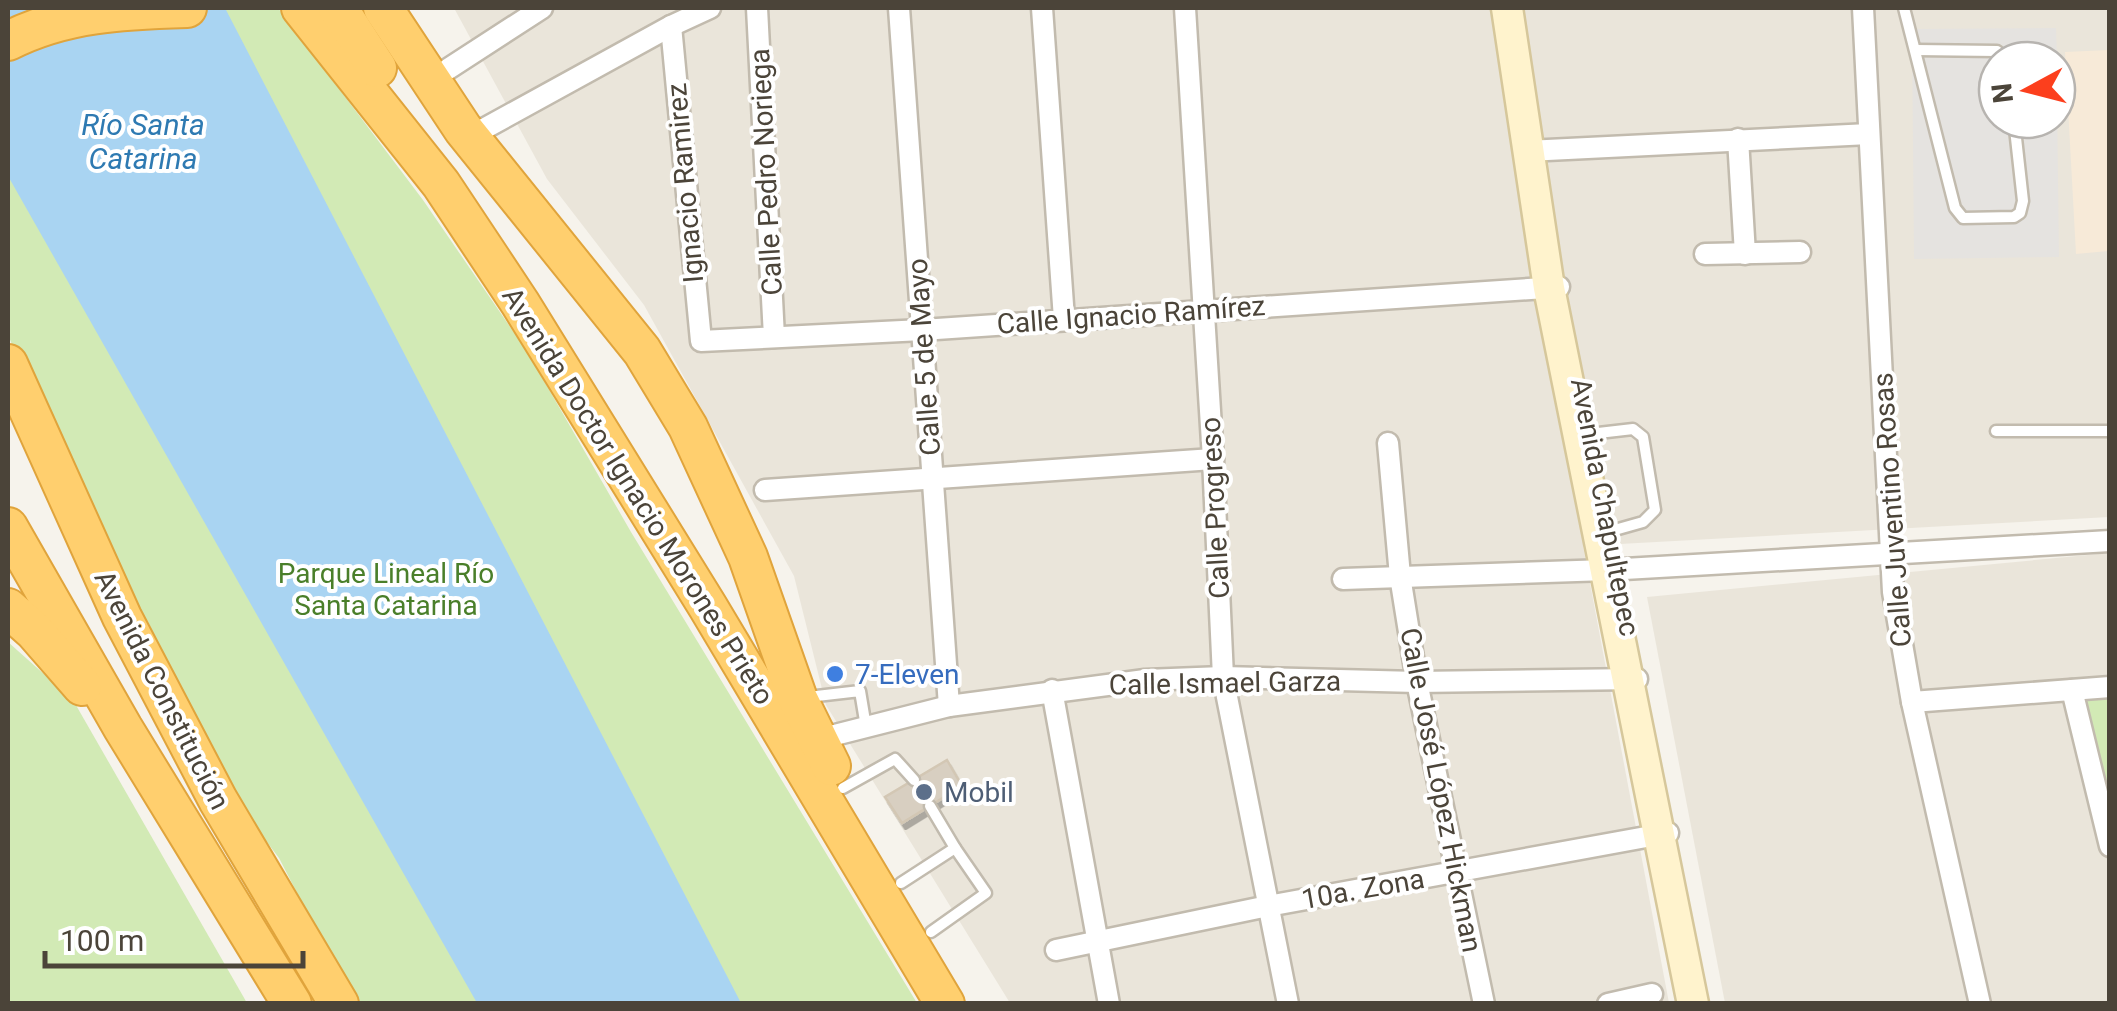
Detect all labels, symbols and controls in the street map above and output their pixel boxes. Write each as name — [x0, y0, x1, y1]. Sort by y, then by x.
north arrow — [1977, 40, 2077, 140]
street label: Calle Pedro Noriega — [743, 48, 789, 296]
text: N — [1985, 81, 2020, 105]
street label: Ignacio Ramirez — [660, 82, 710, 284]
water label: Río Santa Catarina — [81, 107, 205, 176]
street label: Calle 5 de Mayo — [901, 257, 947, 457]
street label: Avenida Doctor Ignacio Morones Prieto — [495, 281, 781, 711]
street label: Calle Ignacio Ramírez — [996, 289, 1266, 341]
street label: Calle Juventino Rosas — [1866, 372, 1918, 648]
street label: Avenida Chapultepec — [1564, 375, 1646, 639]
street label: Calle Progreso — [1194, 416, 1236, 600]
park label: Parque Lineal Río Santa Catarina — [278, 557, 494, 622]
street label: Avenida Constitución — [87, 565, 237, 815]
street label: Calle José López Hickman — [1393, 625, 1489, 955]
place label: 7-Eleven — [855, 658, 960, 691]
marker: 7-Eleven — [824, 663, 846, 685]
street label: Calle Ismael Garza — [1109, 664, 1341, 702]
place label: Mobil — [944, 776, 1014, 809]
marker: Mobil — [913, 781, 935, 803]
street label: 10a. Zona — [1299, 862, 1427, 916]
scale bar — [45, 906, 302, 968]
text: 100 m — [60, 923, 144, 958]

